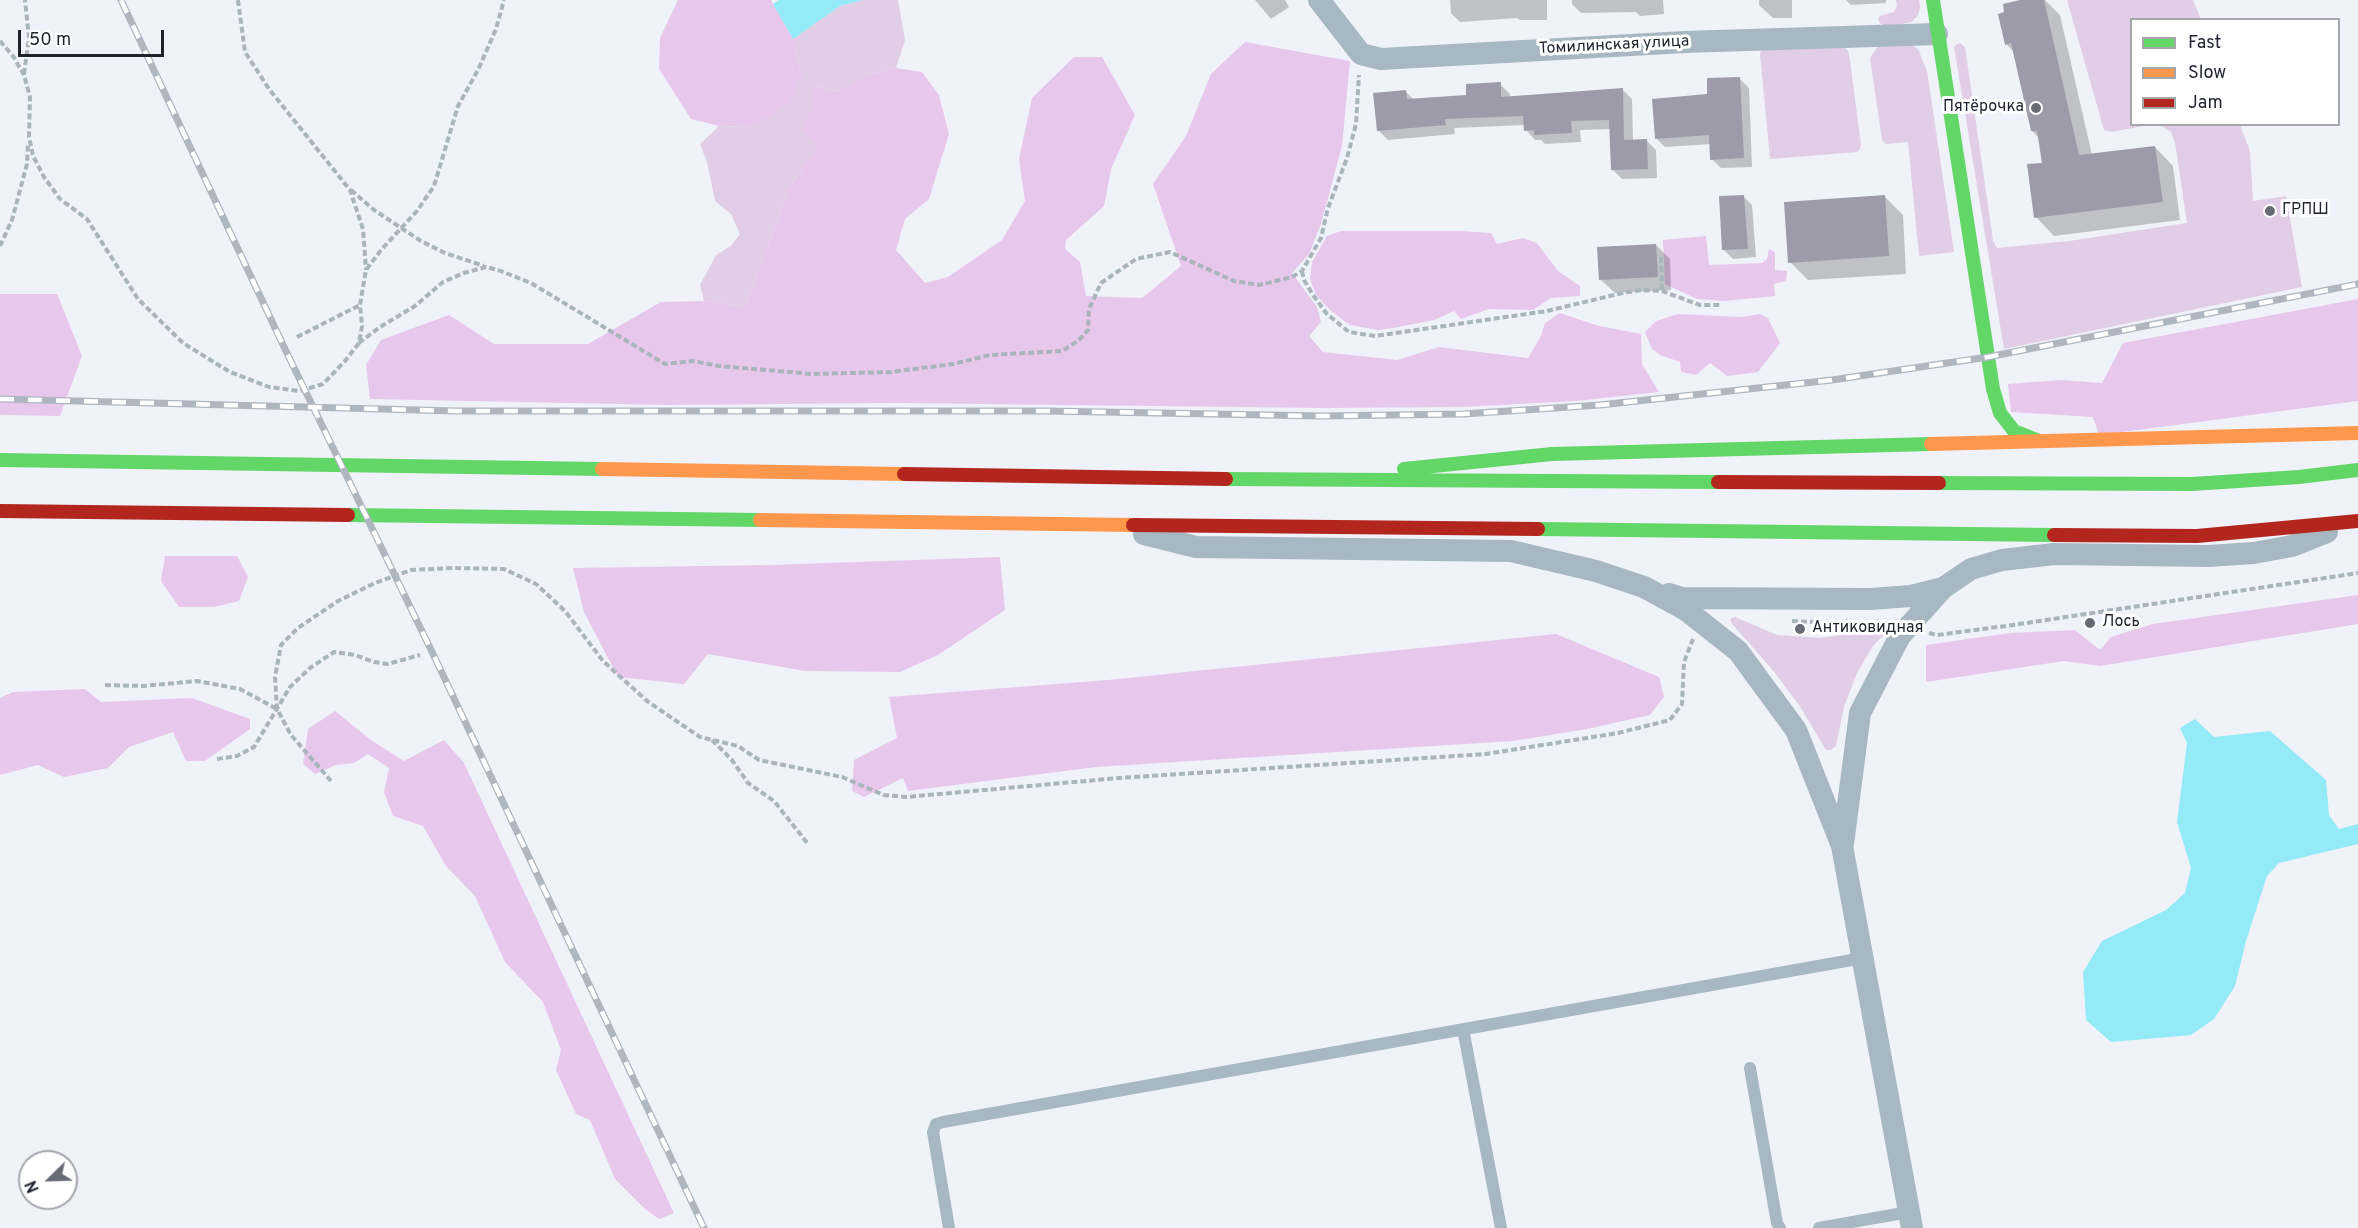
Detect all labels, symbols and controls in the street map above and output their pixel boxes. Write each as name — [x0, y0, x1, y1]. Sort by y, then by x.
scale bar — [21, 18, 166, 56]
legend — [2130, 18, 2340, 126]
text: 50 m — [29, 29, 71, 52]
street label: Томилинская улица — [1538, 32, 1690, 60]
text: Fast — [2188, 32, 2221, 55]
text: Slow — [2188, 62, 2226, 85]
text: Jam — [2188, 92, 2223, 115]
place label: Пятёрочка — [1943, 98, 2024, 118]
marker: Пятёрочка — [2029, 101, 2043, 115]
place label: ГРПШ — [2282, 201, 2329, 221]
marker: ГРПШ — [2263, 204, 2277, 218]
place label: Лось — [2102, 613, 2140, 633]
marker: Лось — [2083, 616, 2097, 630]
place label: Антиковидная — [1812, 619, 1923, 639]
marker: Антиковидная — [1793, 622, 1807, 636]
north arrow — [18, 1150, 78, 1210]
text: N — [22, 1177, 45, 1195]

